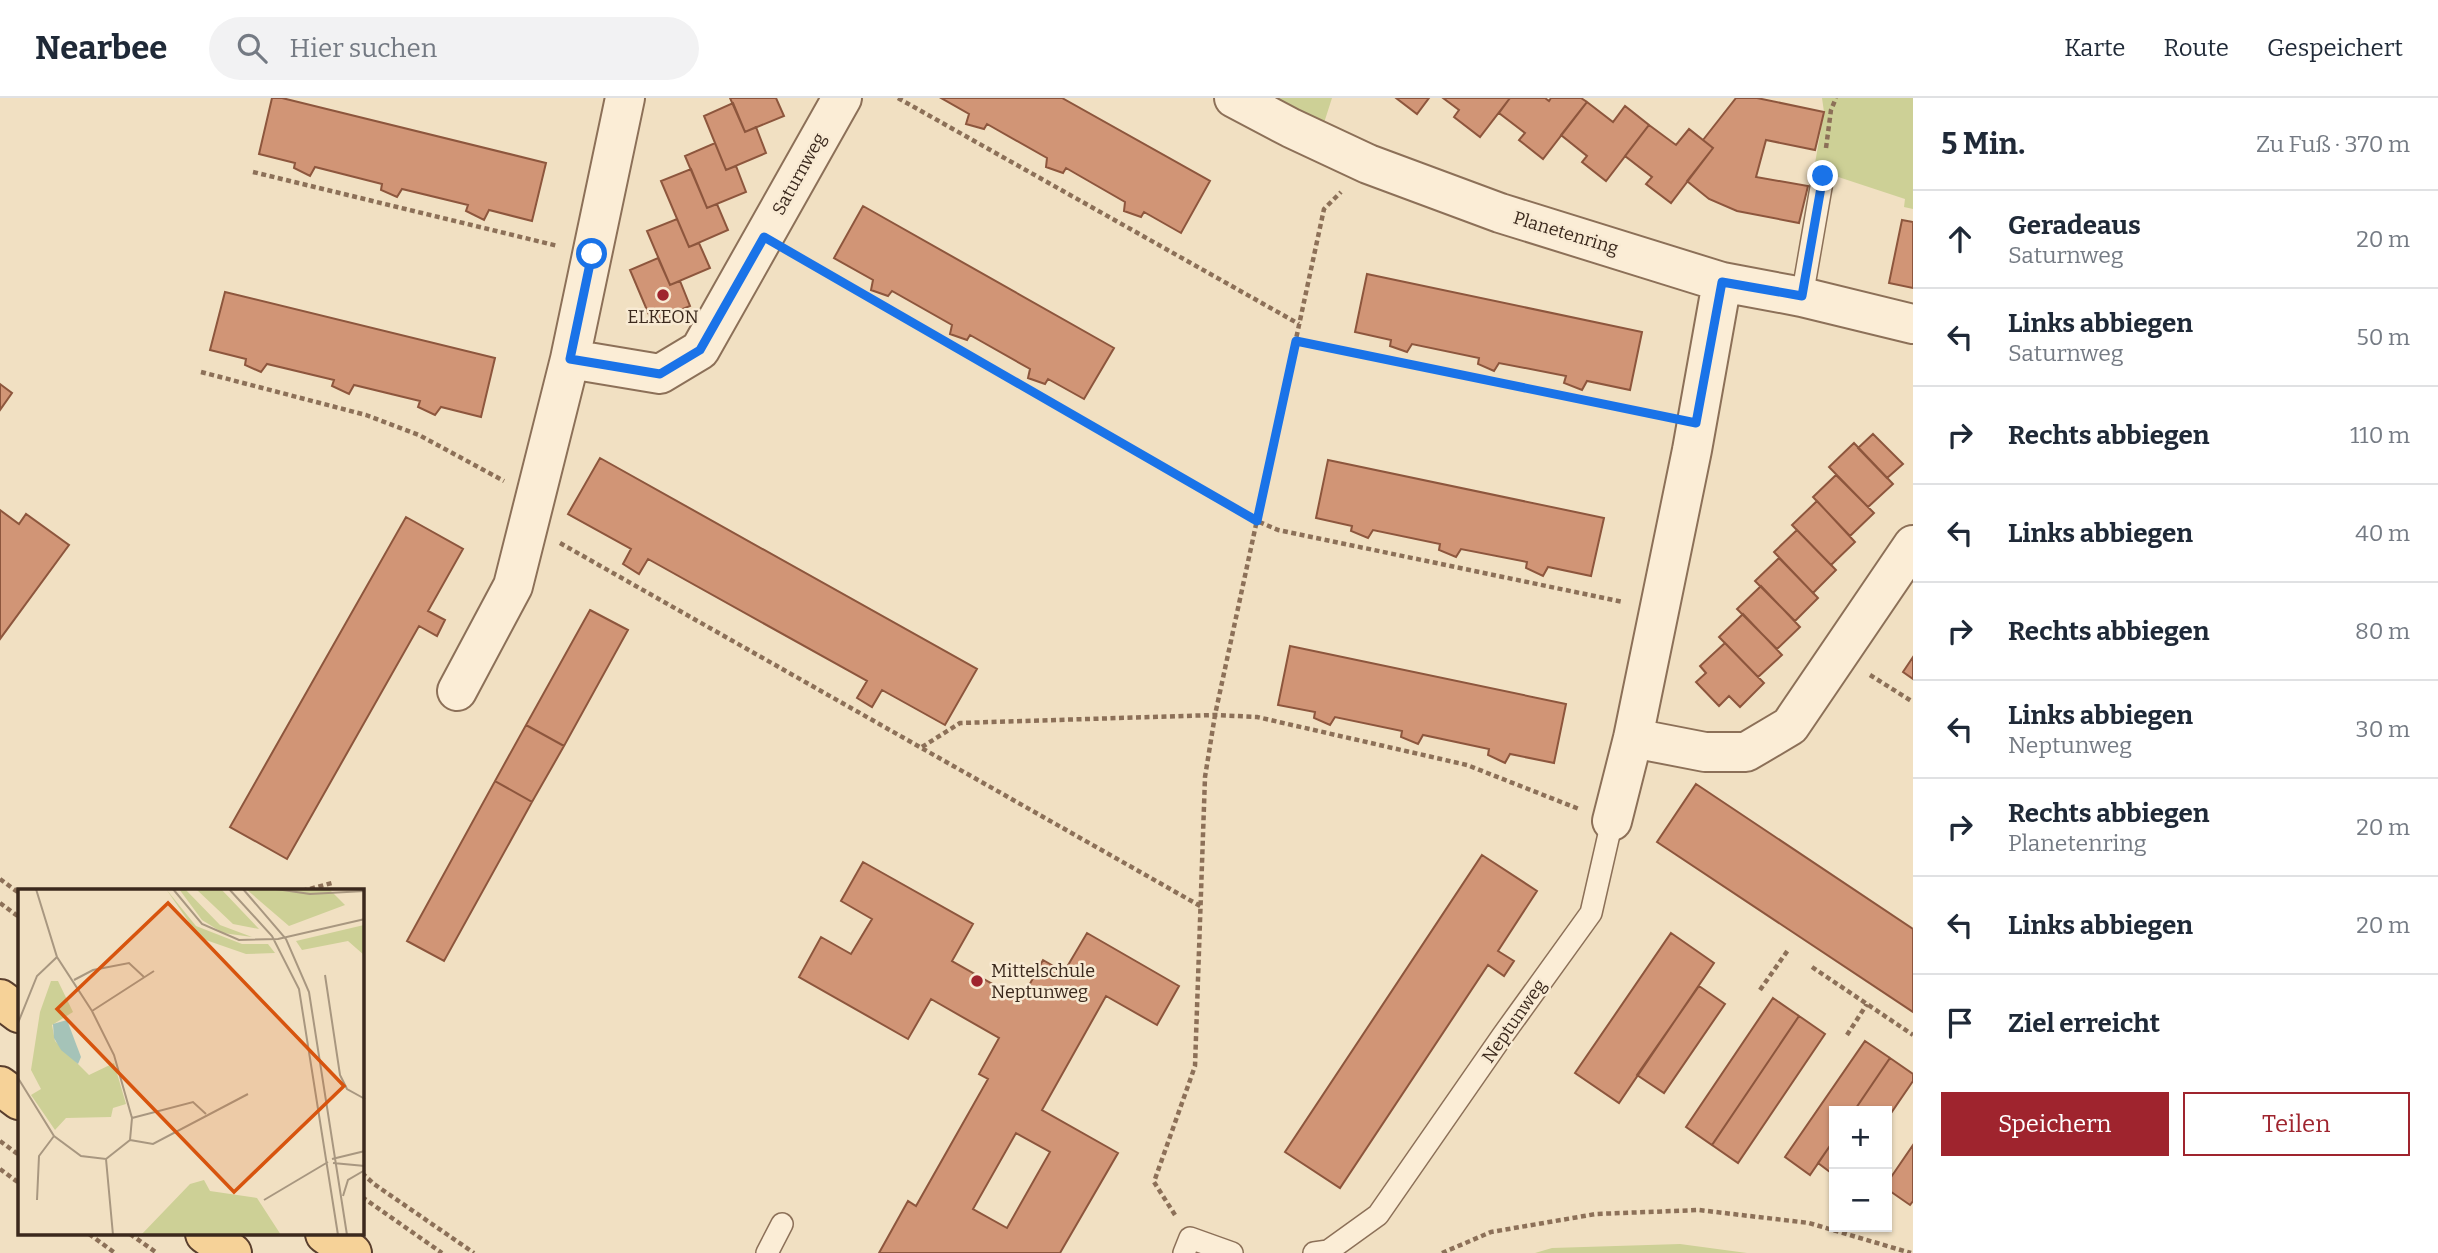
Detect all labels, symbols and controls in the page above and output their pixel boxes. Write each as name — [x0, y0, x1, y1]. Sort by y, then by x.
search box — [209, 17, 699, 80]
text: Nearbee — [35, 28, 167, 68]
icon: search — [233, 29, 271, 67]
text: Hier suchen — [289, 33, 437, 64]
text: Karte — [2064, 34, 2126, 62]
text: Route — [2164, 34, 2229, 62]
text: Gespeichert — [2267, 34, 2403, 62]
text: 5 Min. — [1941, 126, 2025, 162]
street label: Saturnweg — [767, 129, 831, 219]
text: Zu Fuß · 370 m — [2256, 130, 2410, 158]
route end — [1807, 160, 1838, 191]
street label: Planetenring — [1511, 207, 1621, 259]
text: Geradeaus — [2008, 210, 2141, 241]
icon: ahead — [1941, 220, 1979, 258]
text: 20 m — [2356, 225, 2410, 253]
route start — [576, 238, 607, 269]
text: Saturnweg — [2008, 241, 2124, 269]
marker: ELKEON — [655, 287, 671, 303]
place label: ELKEON — [627, 306, 699, 328]
text: Links abbiegen — [2008, 308, 2193, 339]
icon: left — [1941, 318, 1979, 356]
text: 50 m — [2356, 323, 2410, 351]
text: Saturnweg — [2008, 339, 2124, 367]
icon: right — [1941, 416, 1979, 454]
text: Rechts abbiegen — [2008, 420, 2210, 451]
text: 110 m — [2350, 421, 2410, 449]
icon: left — [1941, 514, 1979, 552]
text: Links abbiegen — [2008, 518, 2193, 549]
text: 40 m — [2355, 519, 2410, 547]
icon: right — [1941, 612, 1979, 650]
text: Rechts abbiegen — [2008, 616, 2210, 647]
text: 80 m — [2355, 617, 2410, 645]
text: Links abbiegen — [2008, 700, 2193, 731]
icon: left — [1941, 710, 1979, 748]
text: 30 m — [2356, 715, 2410, 743]
text: Neptunweg — [2008, 731, 2132, 759]
text: Rechts abbiegen — [2008, 798, 2210, 829]
icon: right — [1941, 808, 1979, 846]
text: 20 m — [2356, 813, 2410, 841]
text: Planetenring — [2008, 829, 2147, 857]
inset map — [18, 889, 364, 1236]
icon: left — [1941, 906, 1979, 944]
text: Links abbiegen — [2008, 910, 2193, 941]
text: 20 m — [2356, 911, 2410, 939]
place label: Mittelschule Neptunweg — [991, 960, 1095, 1003]
marker: Mittelschule Neptunweg — [969, 973, 985, 989]
street label: Neptunweg — [1477, 975, 1551, 1067]
icon: arrive — [1941, 1004, 1979, 1042]
text: Ziel erreicht — [2008, 1008, 2160, 1039]
button: Speichern — [1941, 1092, 2169, 1156]
button: Teilen — [2183, 1092, 2410, 1156]
map controls — [1829, 1106, 1892, 1232]
button: + — [1829, 1106, 1892, 1169]
button: − — [1829, 1169, 1892, 1232]

